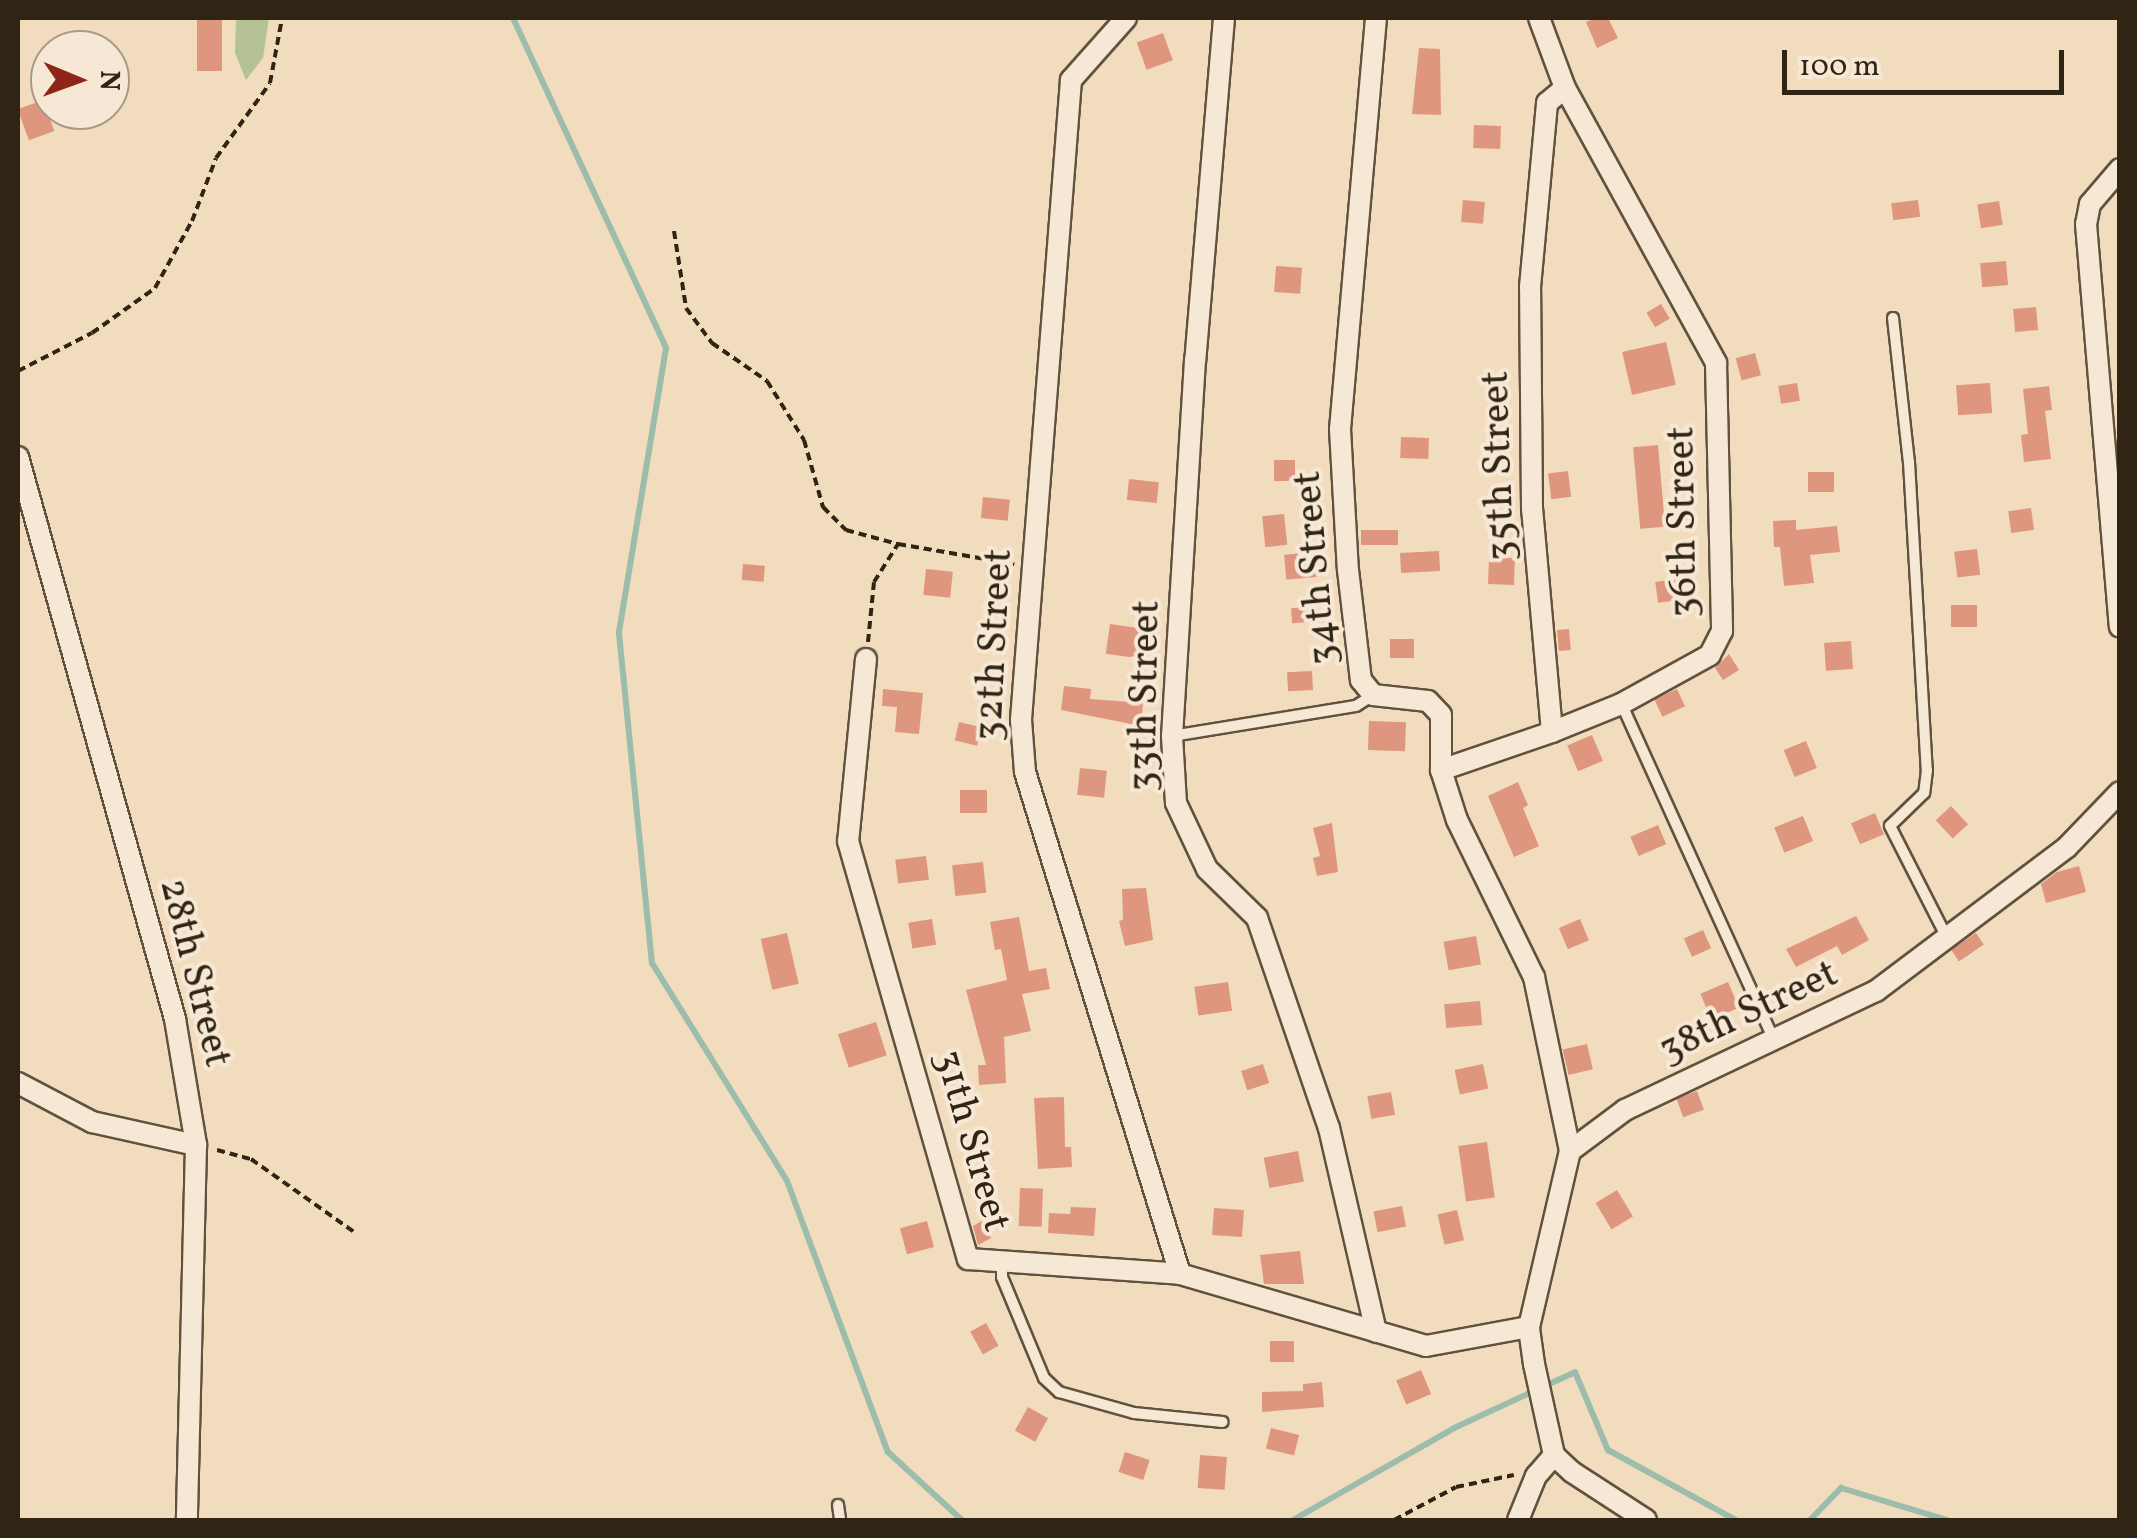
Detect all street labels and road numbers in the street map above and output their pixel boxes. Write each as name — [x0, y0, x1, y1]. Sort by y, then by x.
street label: 35th Street — [1473, 370, 1527, 562]
street label: 36th Street — [1658, 426, 1710, 618]
street label: 34th Street — [1285, 469, 1349, 667]
street label: 32th Street — [966, 548, 1024, 742]
street label: 33th Street — [1120, 600, 1172, 792]
street label: 28th Street — [147, 874, 241, 1072]
street label: 38th Street — [1652, 951, 1846, 1075]
street label: 31th Street — [922, 1045, 1020, 1237]

